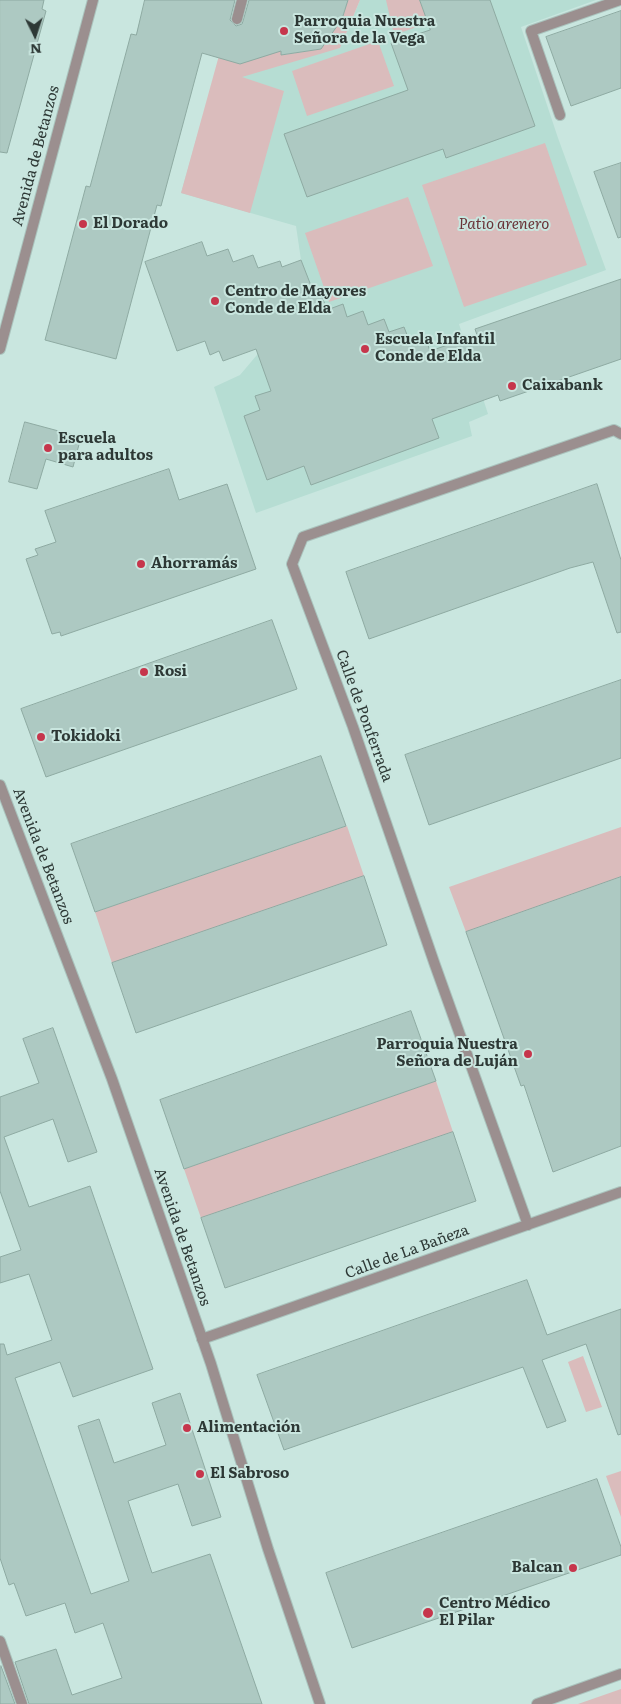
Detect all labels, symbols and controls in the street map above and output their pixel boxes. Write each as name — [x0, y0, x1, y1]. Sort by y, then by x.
north arrow — [10, 10, 60, 60]
place label: Parroquia Nuestra Señora de la Vega — [294, 13, 436, 48]
marker: Parroquia Nuestra Señora de la Vega — [278, 25, 290, 37]
text: N — [29, 40, 43, 60]
street label: Avenida de Betanzos — [9, 84, 63, 228]
place label: El Dorado — [93, 215, 168, 233]
park label: Patio arenero — [459, 216, 549, 234]
marker: El Dorado — [77, 218, 89, 230]
place label: Centro de Mayores Conde de Elda — [225, 283, 366, 318]
marker: Centro de Mayores Conde de Elda — [209, 295, 221, 307]
place label: Escuela Infantil Conde de Elda — [375, 331, 495, 366]
marker: Escuela Infantil Conde de Elda — [359, 343, 371, 355]
place label: Caixabank — [522, 377, 603, 395]
marker: Caixabank — [506, 380, 518, 392]
place label: Escuela para adultos — [58, 430, 153, 465]
marker: Escuela para adultos — [42, 442, 54, 454]
place label: Ahorramás — [151, 555, 238, 573]
marker: Ahorramás — [135, 558, 147, 570]
street label: Calle de Ponferrada — [332, 647, 396, 785]
place label: Rosi — [154, 663, 187, 681]
marker: Rosi — [138, 666, 150, 678]
place label: Tokidoki — [51, 728, 121, 746]
marker: Tokidoki — [35, 731, 47, 743]
street label: Avenida de Betanzos — [9, 785, 77, 927]
place label: Parroquia Nuestra Señora de Luján — [376, 1036, 518, 1071]
marker: Parroquia Nuestra Señora de Luján — [522, 1048, 534, 1060]
street label: Avenida de Betanzos — [150, 1166, 214, 1308]
street label: Calle de La Bañeza — [343, 1221, 471, 1283]
place label: Alimentación — [197, 1419, 301, 1437]
marker: Alimentación — [181, 1422, 193, 1434]
place label: El Sabroso — [210, 1465, 289, 1483]
marker: El Sabroso — [194, 1468, 206, 1480]
place label: Balcan — [512, 1559, 563, 1577]
marker: Balcan — [567, 1562, 579, 1574]
place label: Centro Médico El Pilar — [439, 1595, 550, 1630]
marker: Centro Médico El Pilar — [421, 1606, 435, 1620]

